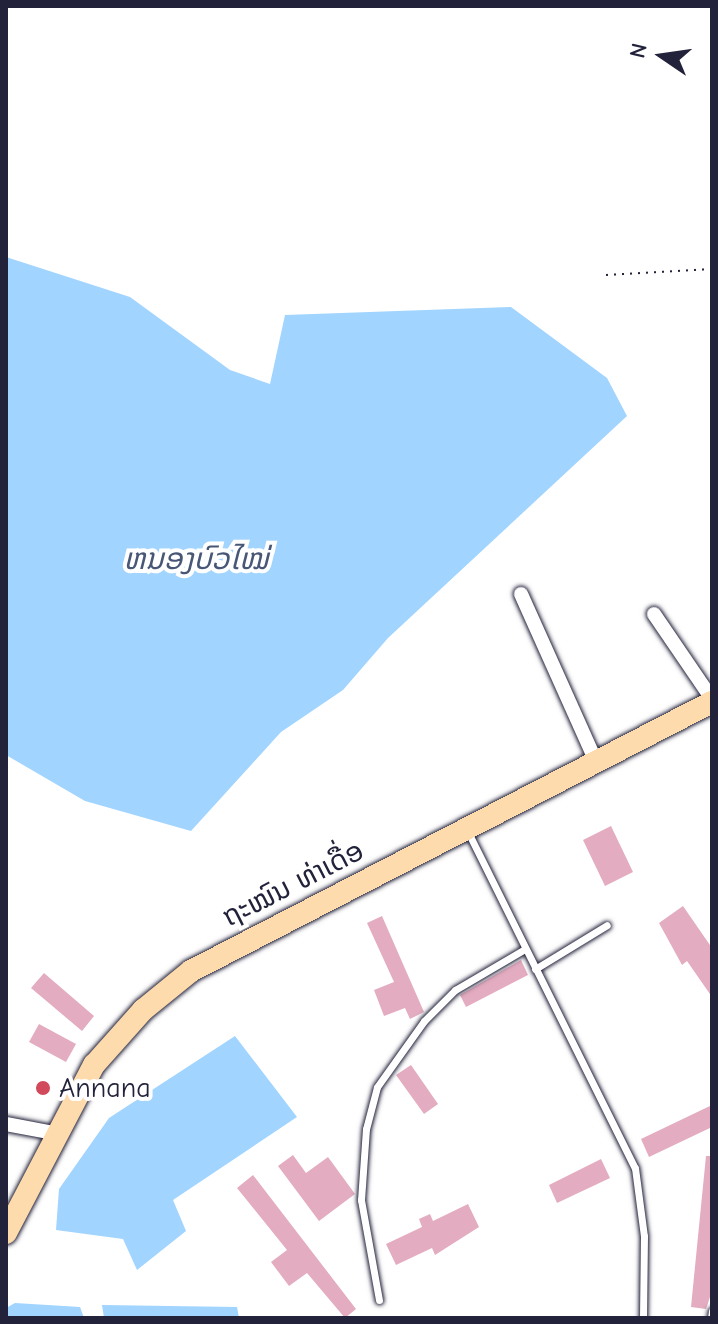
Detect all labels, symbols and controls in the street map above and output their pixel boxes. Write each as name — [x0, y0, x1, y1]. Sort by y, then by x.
north arrow — [622, 16, 702, 96]
text: N — [624, 41, 653, 61]
water label: ຫນອງບົວໄໝ່ — [123, 542, 269, 578]
street label: ຖະໝົນ ທ່າເດື່ອ — [217, 834, 369, 934]
place label: Annana — [59, 1071, 151, 1105]
marker: Annana — [34, 1079, 52, 1097]

